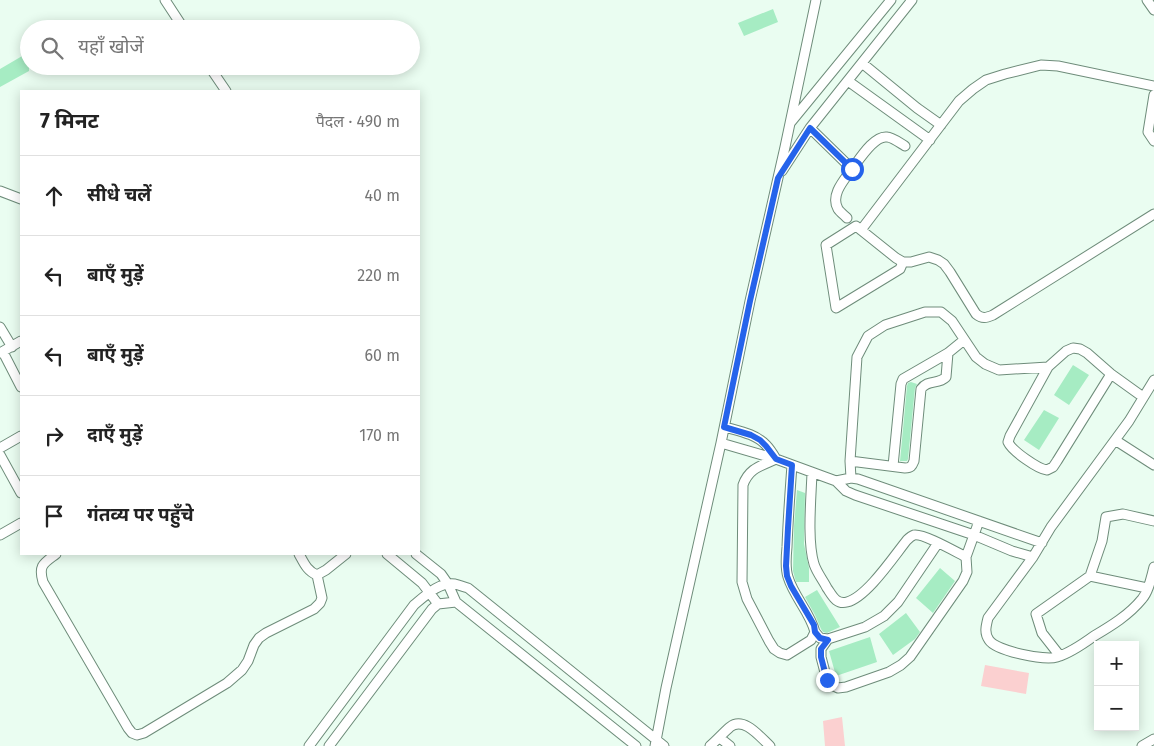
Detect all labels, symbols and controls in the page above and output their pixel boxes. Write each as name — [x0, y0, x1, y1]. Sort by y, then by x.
search box — [20, 20, 420, 75]
icon: search — [38, 34, 66, 62]
text: यहाँ खोजें — [78, 35, 144, 58]
text: 7 मिनट — [40, 108, 99, 134]
text: पैदल · 490 m — [316, 112, 400, 131]
route start — [841, 158, 864, 181]
icon: ahead — [40, 182, 68, 210]
text: सीधे चलें — [87, 183, 151, 206]
text: 40 m — [365, 186, 400, 205]
icon: left — [40, 262, 68, 290]
text: बाएँ मुड़ें — [87, 263, 144, 286]
text: 220 m — [357, 266, 400, 285]
icon: left — [40, 342, 68, 370]
text: बाएँ मुड़ें — [87, 343, 144, 366]
text: 60 m — [365, 346, 400, 365]
icon: right — [40, 422, 68, 450]
text: दाएँ मुड़ें — [87, 423, 143, 446]
text: 170 m — [359, 426, 400, 445]
icon: arrive — [40, 502, 68, 530]
text: गंतव्य पर पहुँचे — [87, 503, 194, 526]
map controls — [1094, 641, 1139, 731]
button: + — [1094, 641, 1139, 686]
route end — [816, 669, 839, 692]
button: − — [1094, 686, 1139, 731]

